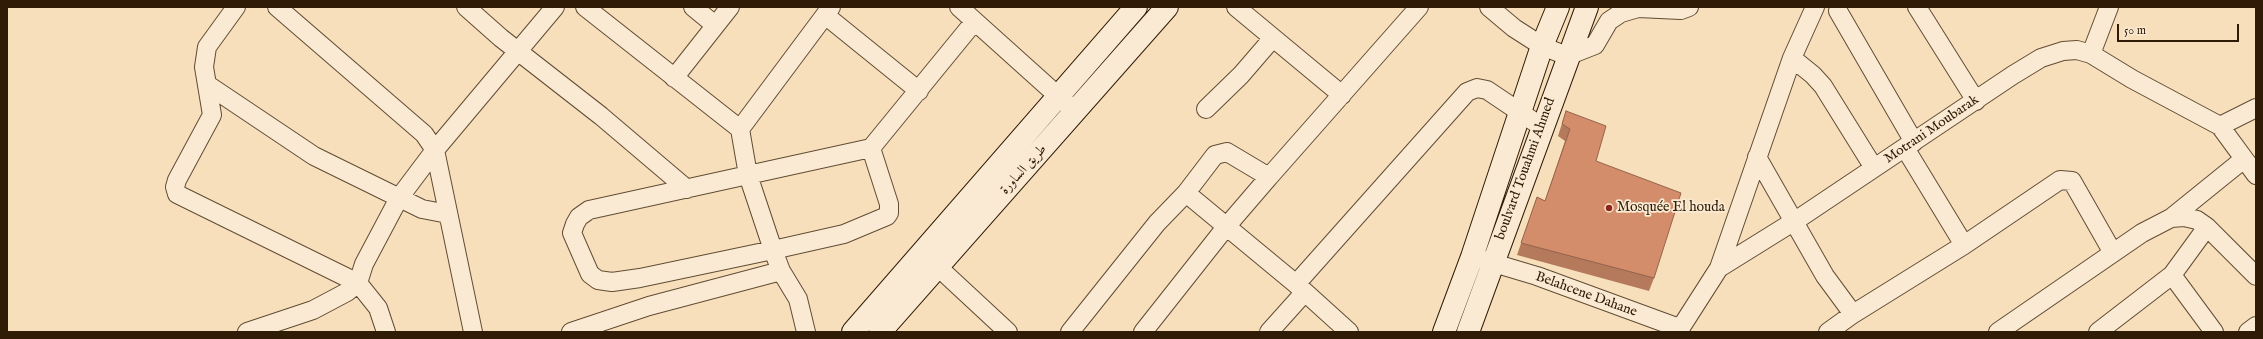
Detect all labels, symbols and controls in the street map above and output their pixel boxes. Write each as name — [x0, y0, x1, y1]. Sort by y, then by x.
scale bar — [2119, 16, 2241, 42]
text: 50 m — [2124, 23, 2146, 38]
street label: Motrani Moubarak — [1881, 92, 1983, 168]
street label: boulvard Touahmi Ahmed — [1492, 96, 1560, 242]
street label: طريق الساورة — [997, 141, 1051, 199]
place label: Mosquée El houda — [1617, 200, 1725, 216]
marker: Mosquée El houda — [1604, 203, 1614, 213]
street label: Belahcene Dahane — [1533, 269, 1639, 321]

